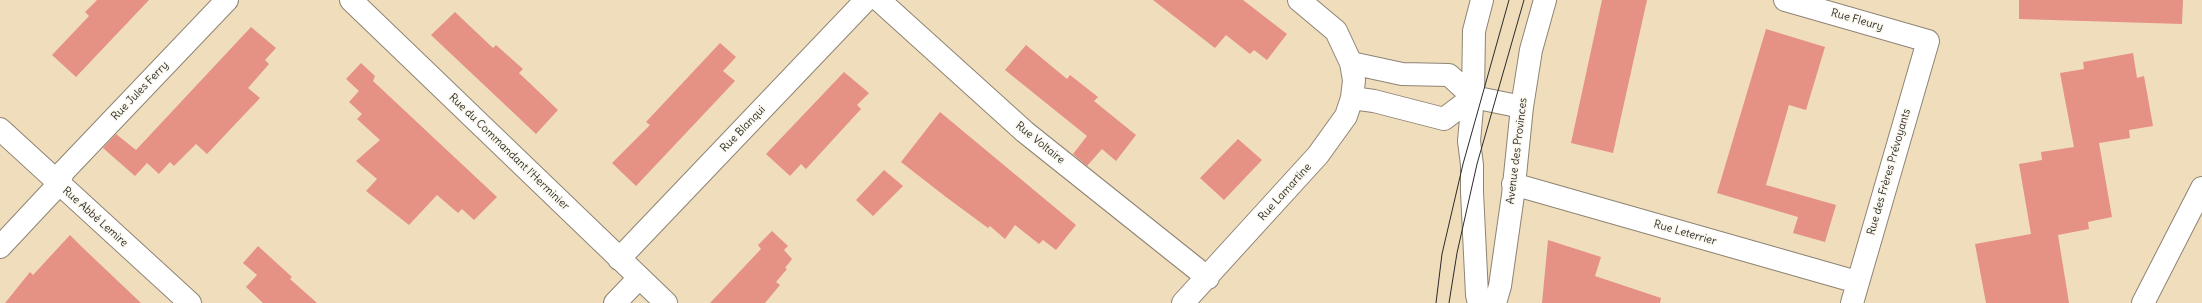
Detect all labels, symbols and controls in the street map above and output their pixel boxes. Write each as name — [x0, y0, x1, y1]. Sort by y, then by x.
street label: Rue Fleury — [1829, 6, 1885, 34]
street label: Rue Jules Ferry — [109, 59, 171, 123]
street label: Rue du Commandant l'Herminier — [446, 91, 572, 213]
street label: Avenue des Provinces — [1504, 97, 1530, 205]
street label: Rue Blanqui — [718, 103, 768, 155]
street label: Rue des Frères Prévoyants — [1865, 107, 1913, 237]
street label: Rue Voltaire — [1013, 119, 1067, 167]
street label: Rue Lamartine — [1256, 160, 1314, 224]
street label: Rue Abbé Lemire — [60, 184, 130, 250]
street label: Rue Leterrier — [1652, 218, 1718, 248]

